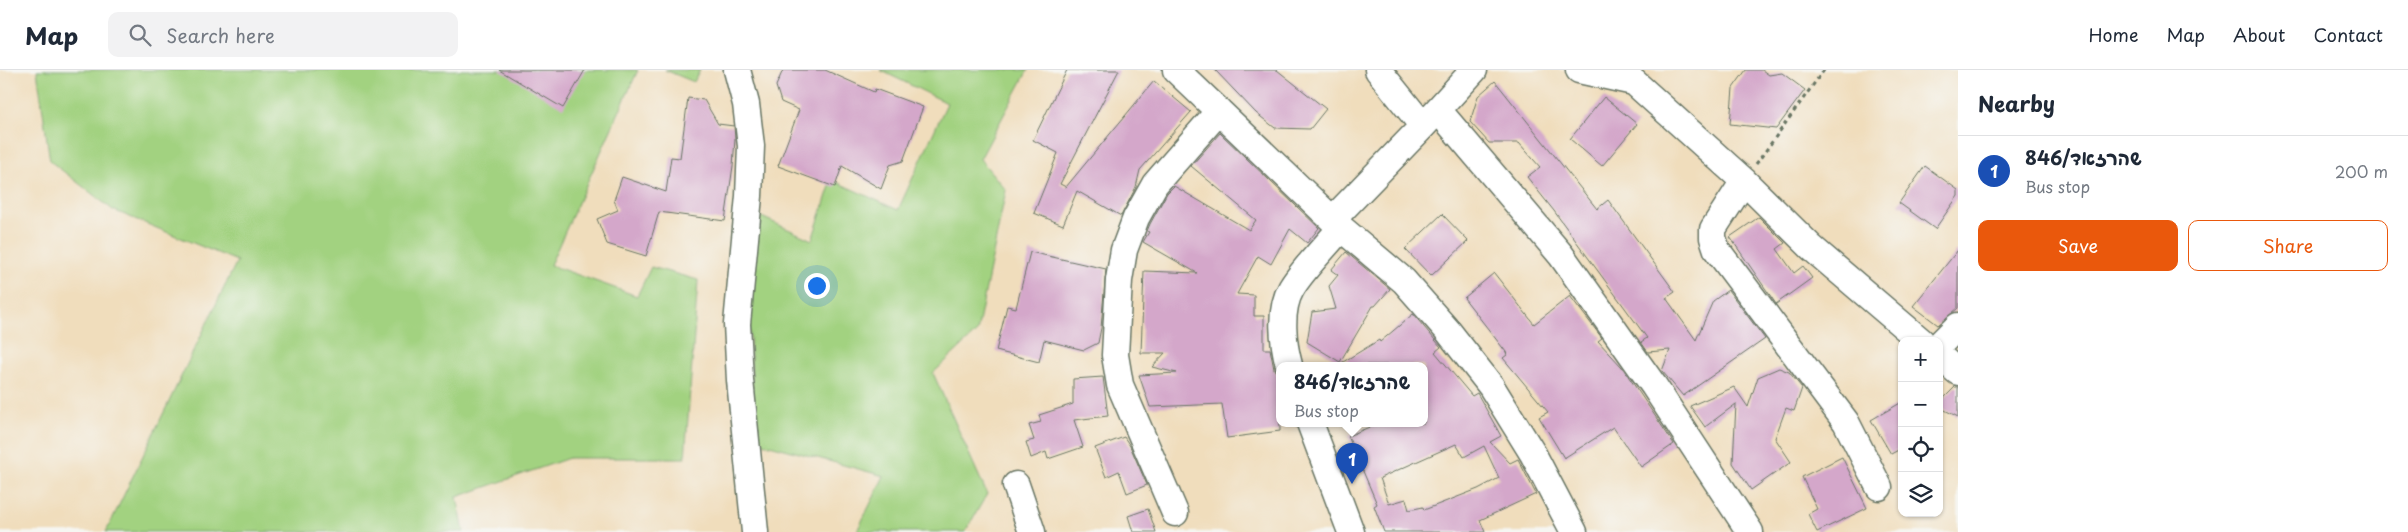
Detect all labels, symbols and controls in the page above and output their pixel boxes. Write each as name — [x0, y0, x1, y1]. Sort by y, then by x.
search box — [108, 12, 458, 57]
text: Map — [25, 17, 78, 53]
icon: search — [126, 21, 154, 49]
text: Search here — [166, 21, 275, 49]
text: Home — [2088, 21, 2138, 48]
text: Map — [2166, 21, 2205, 48]
text: About — [2233, 21, 2285, 48]
text: Contact — [2313, 21, 2383, 48]
text: Nearby — [1978, 87, 2055, 119]
text: 846/שהרזאד — [2025, 143, 2142, 171]
text: 1 — [1990, 159, 1998, 183]
text: 200 m — [2335, 159, 2388, 183]
text: Bus stop — [2025, 174, 2090, 198]
button: Save — [1978, 220, 2178, 271]
button: Share — [2188, 220, 2388, 271]
your location — [804, 273, 830, 299]
map controls — [1898, 337, 1943, 517]
button: + — [1898, 337, 1943, 382]
popup — [1276, 362, 1428, 427]
text: 846/שהרזאד — [1294, 367, 1410, 395]
button: − — [1898, 382, 1943, 427]
text: Bus stop — [1294, 398, 1359, 422]
button: locate — [1898, 427, 1943, 472]
pin: 1 — [1336, 443, 1368, 484]
button: layers — [1898, 472, 1943, 517]

